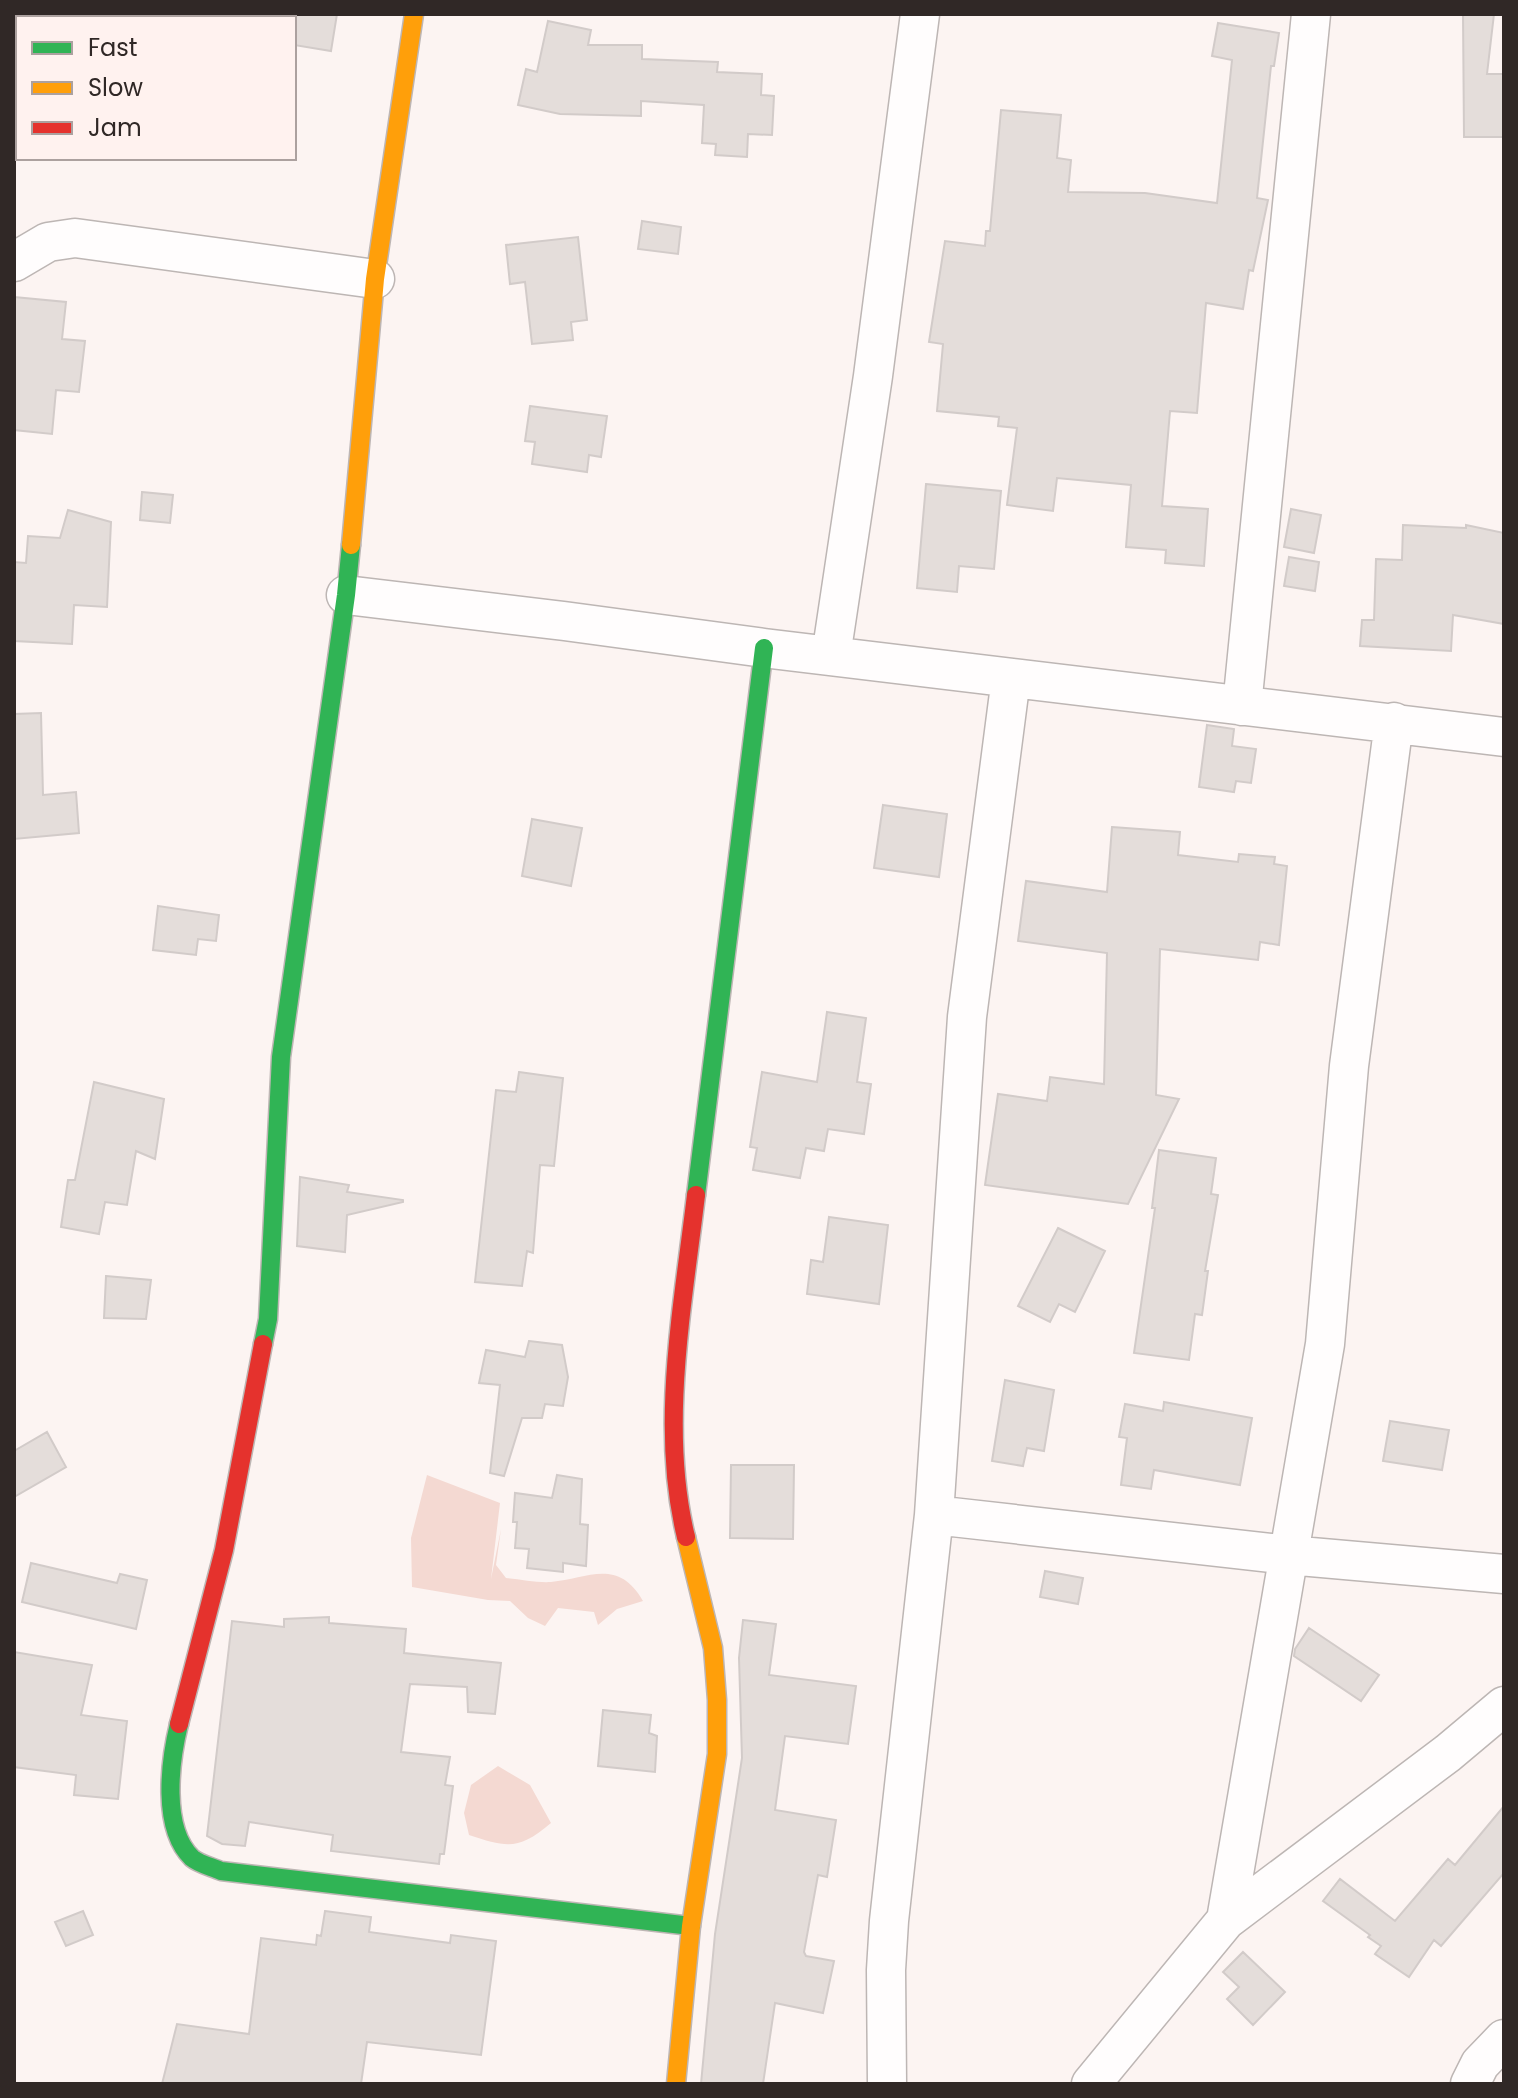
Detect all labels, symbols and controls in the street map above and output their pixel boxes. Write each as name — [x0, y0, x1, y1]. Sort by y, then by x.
legend — [16, 16, 296, 160]
text: Fast — [88, 31, 138, 64]
text: Slow — [88, 71, 143, 104]
text: Jam — [88, 111, 142, 144]

